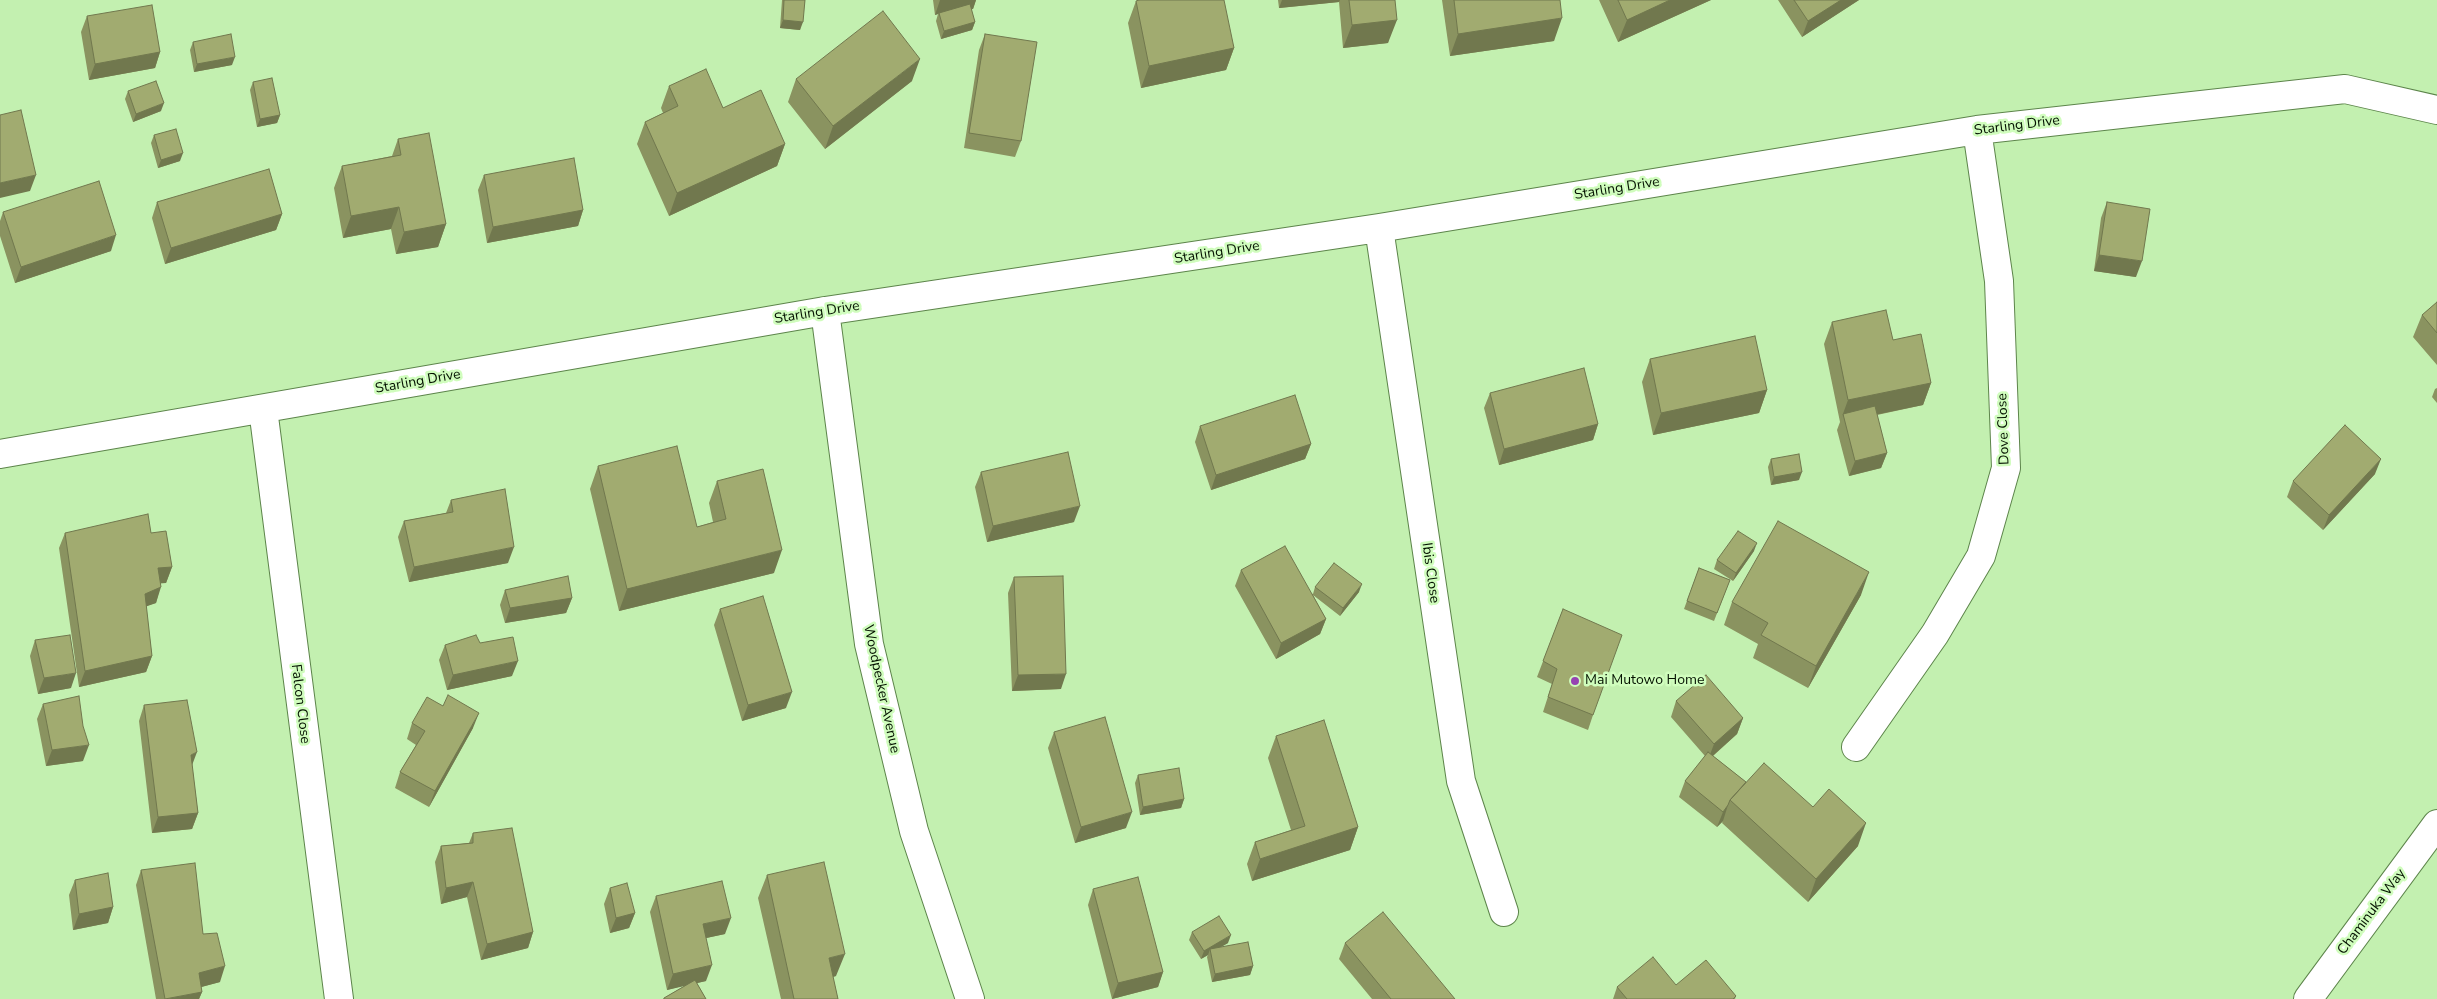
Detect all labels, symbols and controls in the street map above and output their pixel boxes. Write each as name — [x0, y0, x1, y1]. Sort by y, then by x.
street label: Starling Drive — [1973, 112, 2061, 140]
street label: Starling Drive — [1573, 174, 1661, 204]
street label: Starling Drive — [1173, 238, 1261, 268]
street label: Starling Drive — [773, 298, 861, 328]
street label: Starling Drive — [374, 366, 462, 398]
street label: Dove Close — [1994, 393, 2014, 465]
street label: Ibis Close — [1417, 542, 1443, 604]
street label: Woodpecker Avenue — [859, 623, 903, 755]
street label: Falcon Close — [287, 663, 313, 745]
place label: Mai Mutowo Home — [1585, 673, 1704, 689]
marker: Mai Mutowo Home — [1569, 675, 1581, 687]
street label: Chaminuka Way — [2334, 866, 2410, 958]

